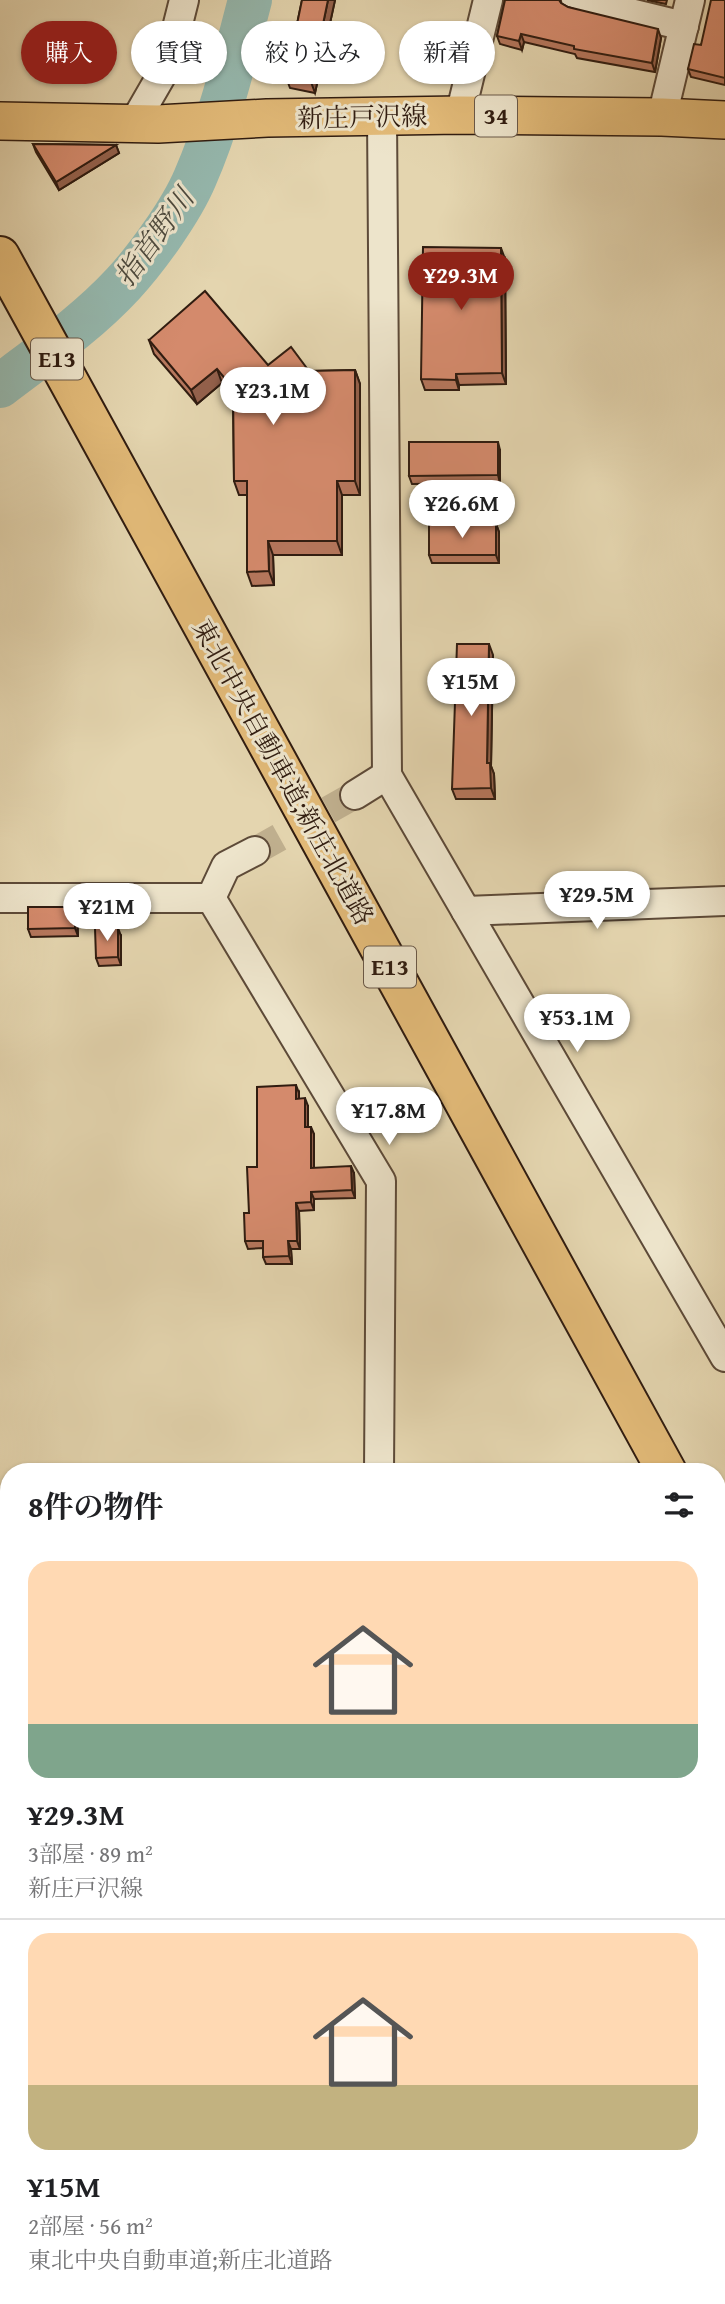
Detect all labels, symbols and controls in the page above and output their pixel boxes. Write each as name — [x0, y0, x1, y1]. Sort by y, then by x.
chip: 購入 — [21, 21, 117, 84]
chip: 賃貸 — [131, 21, 227, 84]
chip: 絞り込み — [241, 21, 385, 84]
chip: 新着 — [399, 21, 495, 84]
street label: 新庄戸沢線 — [297, 96, 427, 137]
road number: 34 — [475, 96, 517, 136]
water label: 指首野川 — [104, 177, 205, 294]
pin: ¥29.3M — [404, 252, 518, 312]
text: ¥29.3M — [424, 258, 498, 291]
road number: E13 — [31, 338, 83, 380]
pin: ¥23.1M — [216, 368, 330, 427]
text: ¥23.1M — [236, 373, 310, 406]
pin: ¥26.6M — [405, 480, 519, 540]
text: ¥26.6M — [425, 486, 499, 519]
street label: 東北中央自動車道;新庄北道路 — [183, 612, 384, 932]
pin: ¥15M — [430, 658, 512, 718]
text: ¥15M — [443, 664, 499, 697]
pin: ¥29.5M — [540, 872, 654, 931]
text: ¥29.5M — [560, 877, 634, 910]
pin: ¥21M — [66, 884, 148, 943]
text: ¥21M — [79, 889, 135, 922]
road number: E13 — [364, 946, 416, 987]
pin: ¥53.1M — [520, 995, 634, 1054]
text: ¥53.1M — [540, 1000, 614, 1033]
pin: ¥17.8M — [332, 1088, 446, 1147]
text: ¥17.8M — [352, 1093, 426, 1126]
text: 8件の物件 — [28, 1484, 164, 1528]
icon: filters — [660, 1486, 698, 1524]
icon: home — [300, 1607, 426, 1733]
text: ¥29.3M — [28, 1792, 124, 1836]
text: 3部屋 · 89 m² — [28, 1837, 153, 1870]
text: 新庄戸沢線 — [28, 1871, 143, 1904]
icon: home — [300, 1979, 426, 2105]
text: ¥15M — [28, 2164, 100, 2208]
text: 2部屋 · 56 m² — [28, 2209, 153, 2242]
text: 東北中央自動車道;新庄北道路 — [28, 2243, 333, 2276]

